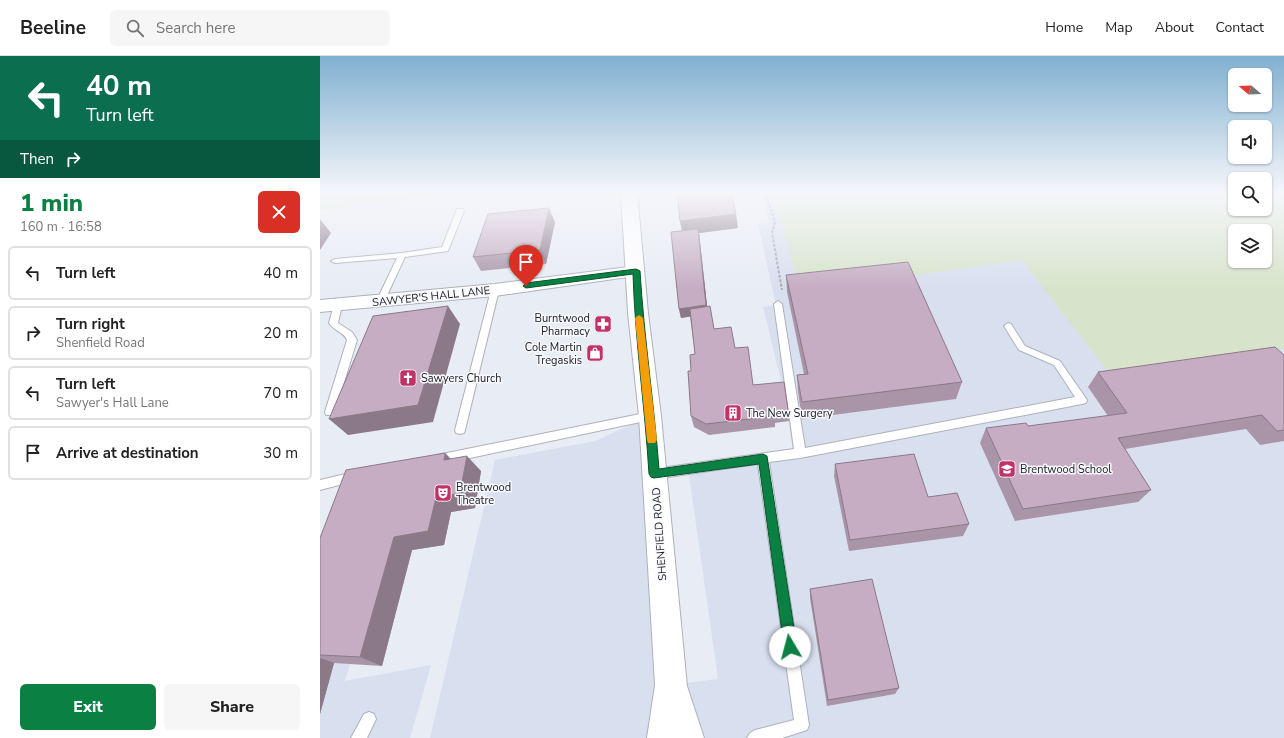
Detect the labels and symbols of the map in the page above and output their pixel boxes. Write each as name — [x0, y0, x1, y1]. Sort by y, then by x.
north arrow — [1228, 68, 1272, 112]
pin — [509, 245, 543, 286]
street label: SAWYER'S HALL LANE — [371, 283, 491, 310]
place label: Burntwood Pharmacy — [534, 311, 590, 339]
pharmacy icon: Burntwood Pharmacy — [593, 314, 613, 334]
place label: Cole Martin Tregaskis — [525, 340, 582, 368]
shop icon: Cole Martin Tregaskis — [585, 343, 605, 363]
church icon: Sawyers Church — [398, 368, 418, 388]
place label: Sawyers Church — [421, 371, 501, 386]
building icon: The New Surgery — [723, 403, 743, 423]
place label: The New Surgery — [746, 406, 833, 421]
school or university icon: Brentwood School — [997, 459, 1017, 479]
place label: Brentwood School — [1020, 462, 1112, 477]
place label: Brentwood Theatre — [456, 480, 511, 508]
theatre icon: Brentwood Theatre — [433, 483, 453, 503]
street label: SHENFIELD ROAD — [649, 487, 670, 581]
position arrow — [769, 626, 811, 668]

